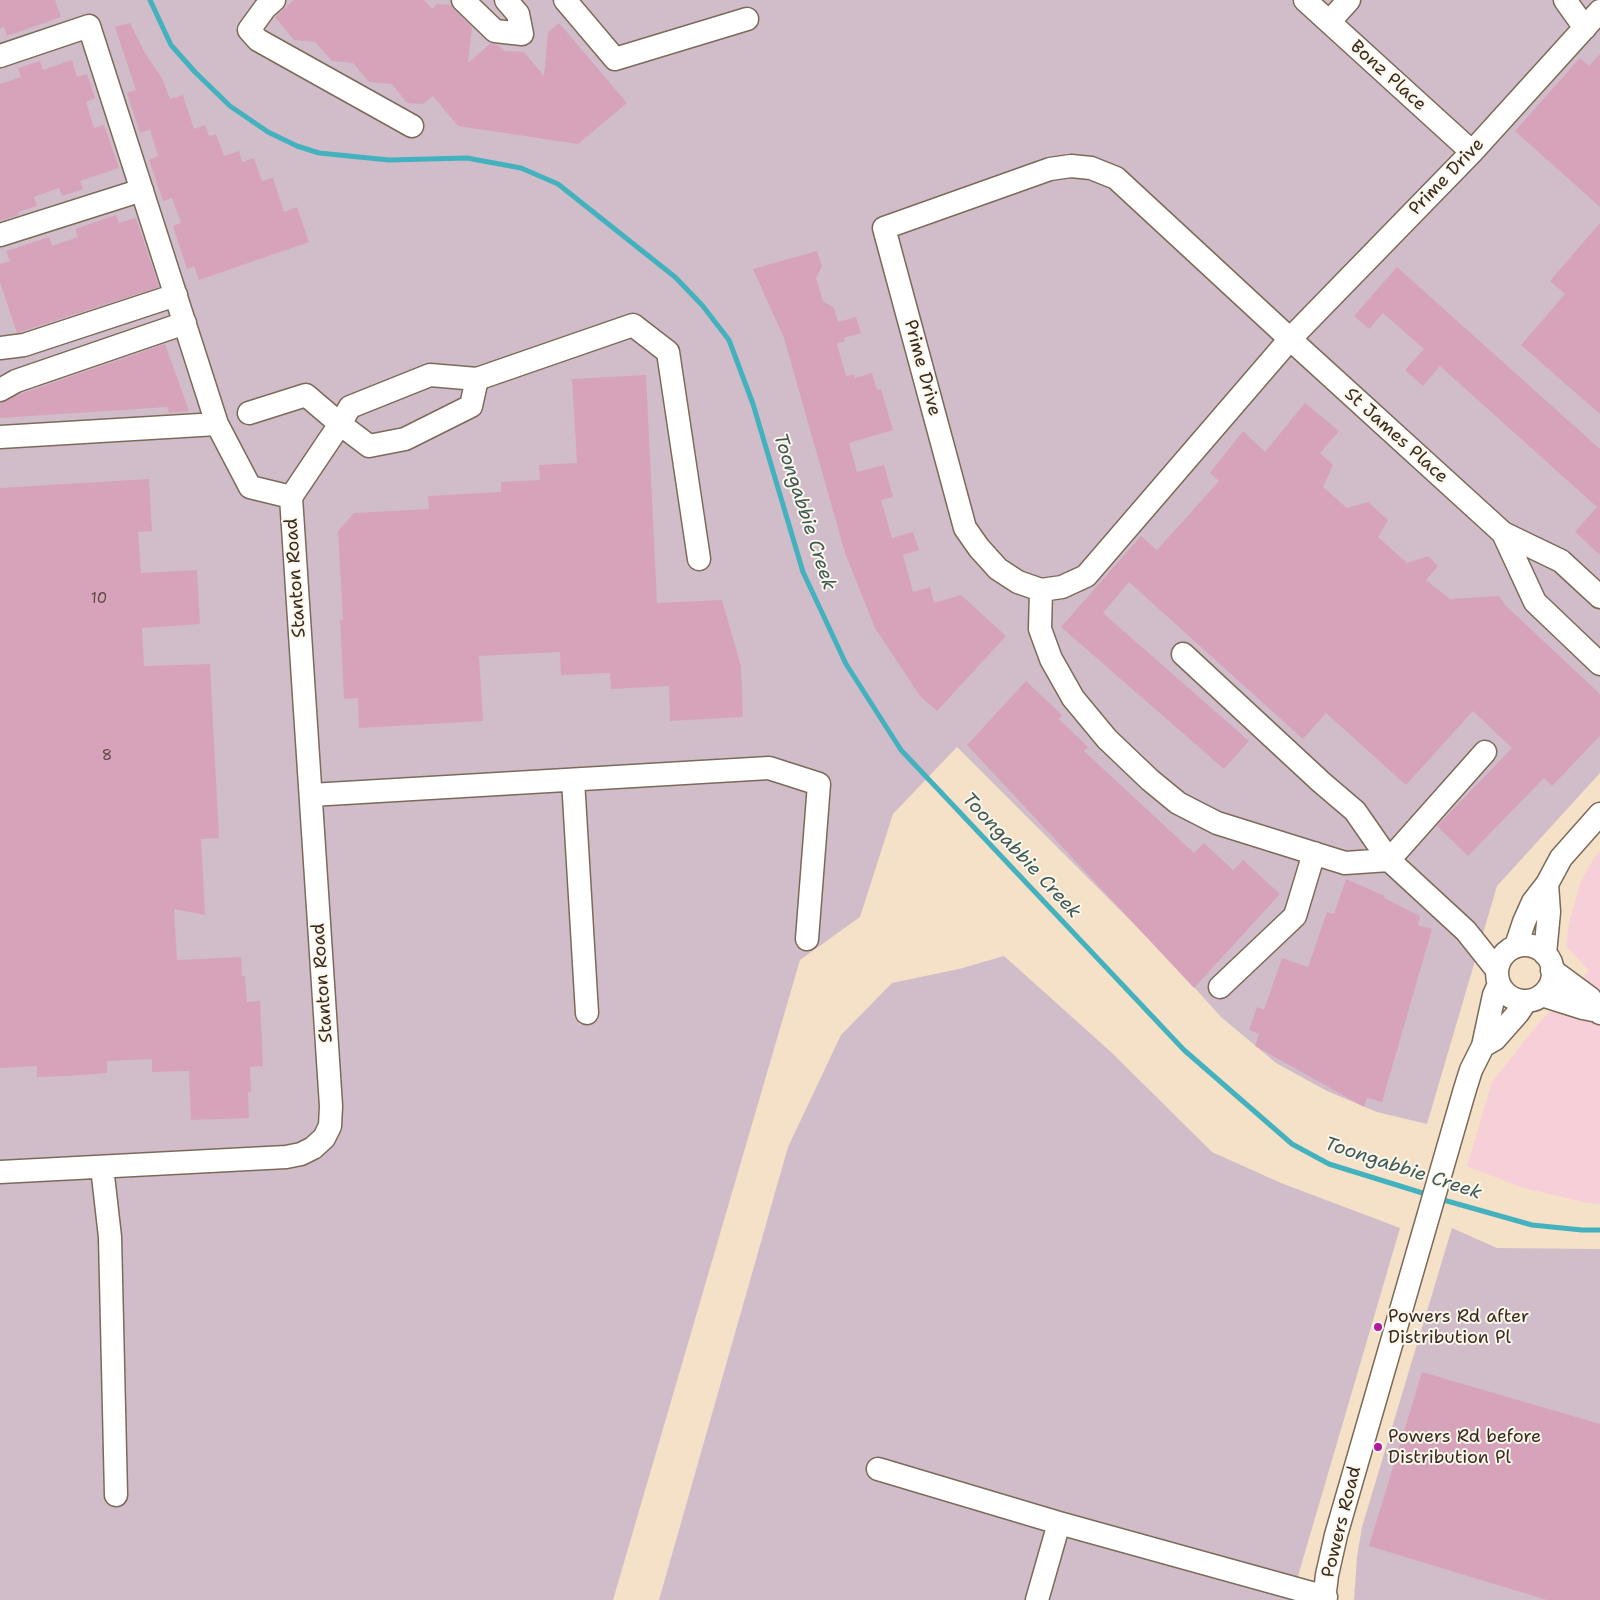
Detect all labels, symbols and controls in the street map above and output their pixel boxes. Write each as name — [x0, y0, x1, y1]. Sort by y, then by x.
street label: Bonz Place — [1345, 36, 1431, 116]
street label: Prime Drive — [1405, 134, 1489, 220]
street label: Prime Drive — [899, 317, 945, 419]
street label: St James Place — [1340, 384, 1452, 488]
water label: Toongabbie Creek — [768, 431, 840, 593]
street label: Stanton Road — [281, 517, 311, 639]
house number: 10 — [91, 590, 107, 608]
house number: 8 — [102, 747, 112, 765]
water label: Toongabbie Creek — [957, 788, 1085, 924]
street label: Stanton Road — [308, 922, 338, 1044]
water label: Toongabbie Creek — [1322, 1133, 1484, 1205]
place label: Powers Rd after Distribution Pl — [1388, 1306, 1529, 1348]
marker: Powers Rd after Distribution Pl — [1372, 1321, 1384, 1333]
place label: Powers Rd before Distribution Pl — [1388, 1426, 1541, 1468]
marker: Powers Rd before Distribution Pl — [1372, 1441, 1384, 1453]
street label: Powers Road — [1318, 1464, 1366, 1580]

